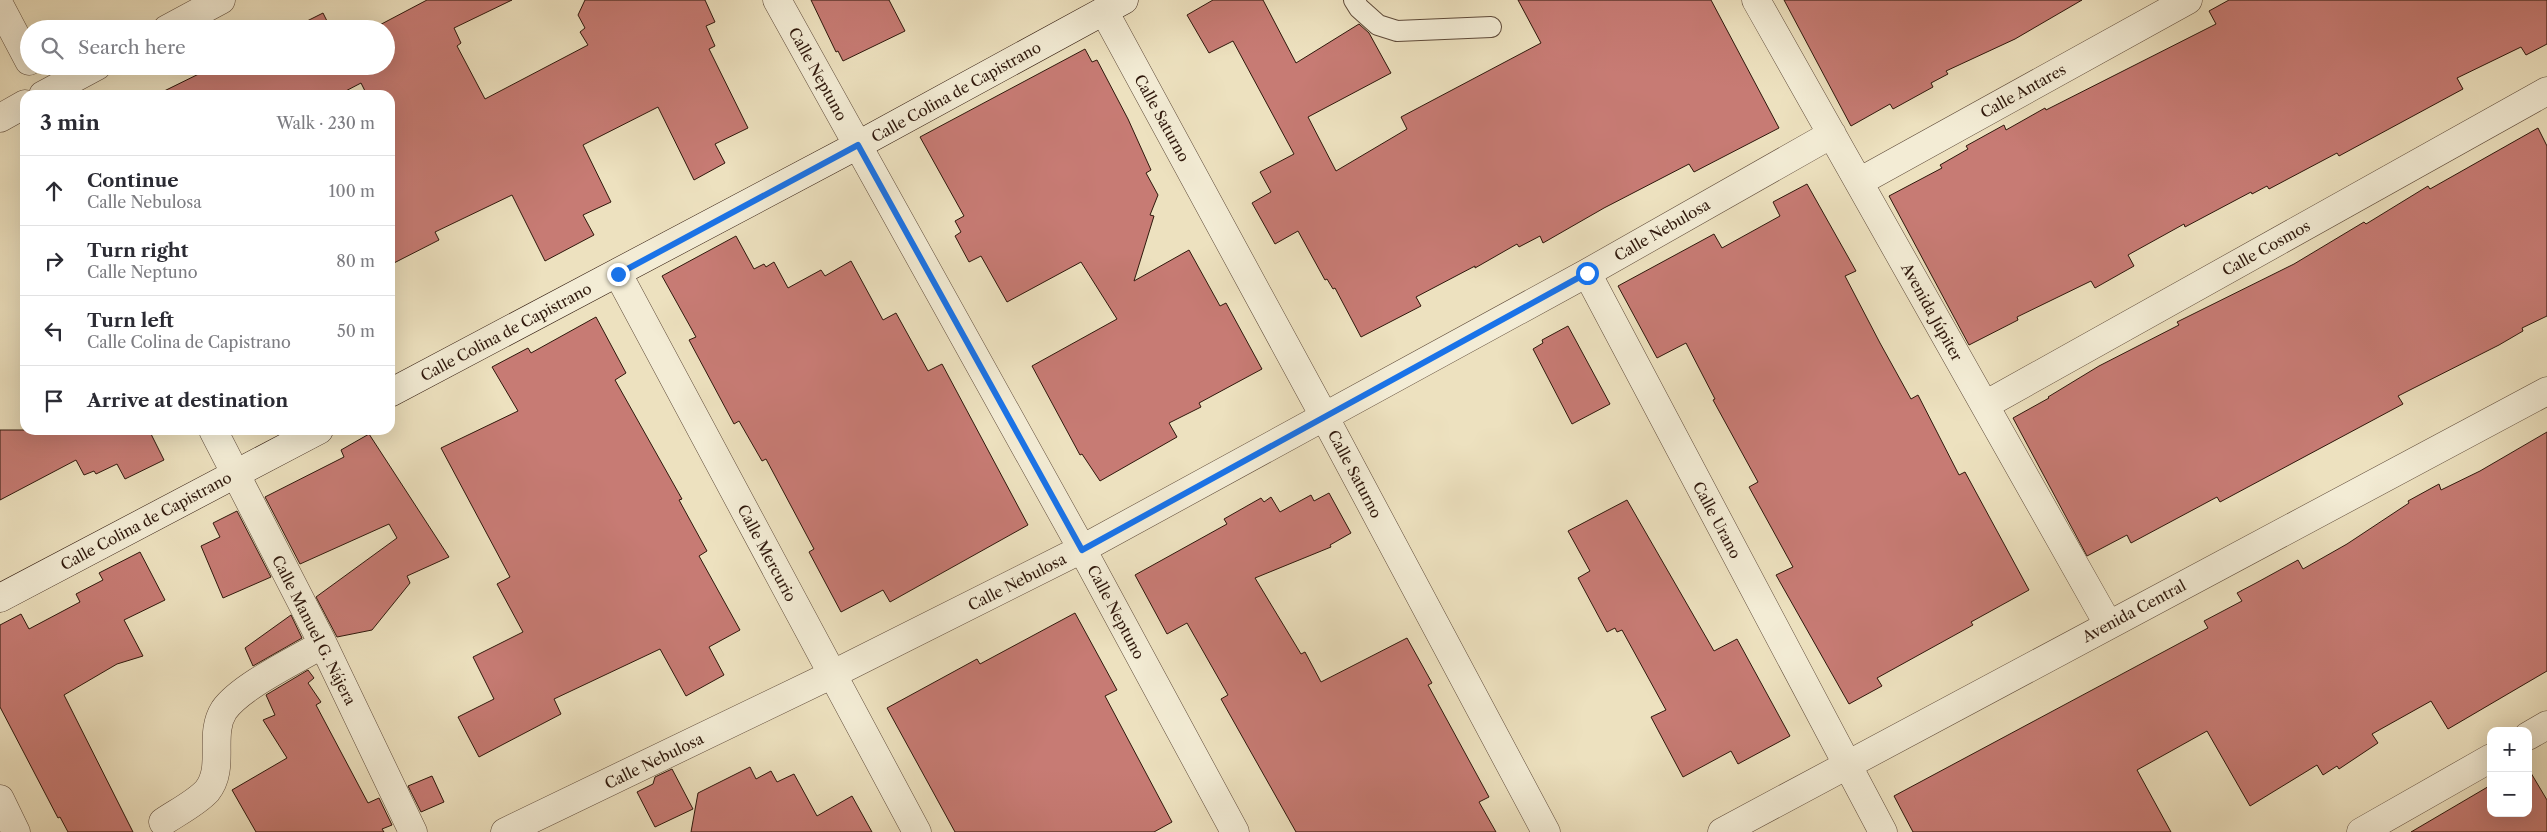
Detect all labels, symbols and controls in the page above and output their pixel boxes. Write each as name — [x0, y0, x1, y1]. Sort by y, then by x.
search box — [20, 20, 395, 75]
street label: Calle Neptuno — [785, 24, 851, 124]
icon: search — [38, 34, 66, 62]
text: Search here — [78, 36, 186, 59]
street label: Calle Colina de Capistrano — [868, 37, 1044, 147]
street label: Calle Antares — [1977, 60, 2069, 122]
street label: Calle Saturno — [1130, 71, 1194, 165]
text: 3 min — [40, 110, 100, 135]
text: Walk · 230 m — [276, 113, 375, 133]
text: Continue — [87, 169, 179, 192]
icon: ahead — [40, 177, 68, 205]
text: 100 m — [329, 181, 375, 201]
text: Calle Nebulosa — [87, 192, 202, 212]
street label: Calle Nebulosa — [1611, 195, 1713, 265]
street label: Calle Cosmos — [2219, 216, 2313, 280]
text: Turn right — [87, 239, 188, 262]
icon: right — [40, 247, 68, 275]
text: 80 m — [336, 251, 375, 271]
street label: Avenida Júpiter — [1897, 259, 1967, 365]
text: Calle Neptuno — [87, 262, 198, 282]
route start — [1576, 262, 1599, 285]
route end — [607, 263, 630, 286]
street label: Calle Colina de Capistrano — [417, 279, 595, 385]
text: Turn left — [87, 309, 174, 332]
icon: left — [40, 317, 68, 345]
text: 50 m — [337, 321, 375, 341]
text: Calle Colina de Capistrano — [87, 332, 291, 352]
icon: arrive — [40, 387, 68, 415]
text: Arrive at destination — [87, 389, 288, 412]
street label: Calle Saturno — [1324, 427, 1386, 521]
street label: Calle Colina de Capistrano — [57, 468, 235, 574]
street label: Calle Urano — [1689, 478, 1745, 562]
street label: Calle Mercurio — [733, 501, 801, 605]
street label: Calle Nebulosa — [965, 549, 1069, 615]
street label: Calle Manuel G. Nájera — [268, 552, 360, 708]
street label: Calle Neptuno — [1083, 562, 1149, 662]
street label: Avenida Central — [2078, 576, 2189, 647]
map controls — [2487, 727, 2532, 817]
button: + — [2487, 727, 2532, 772]
street label: Calle Nebulosa — [601, 729, 707, 793]
button: − — [2487, 772, 2532, 817]

